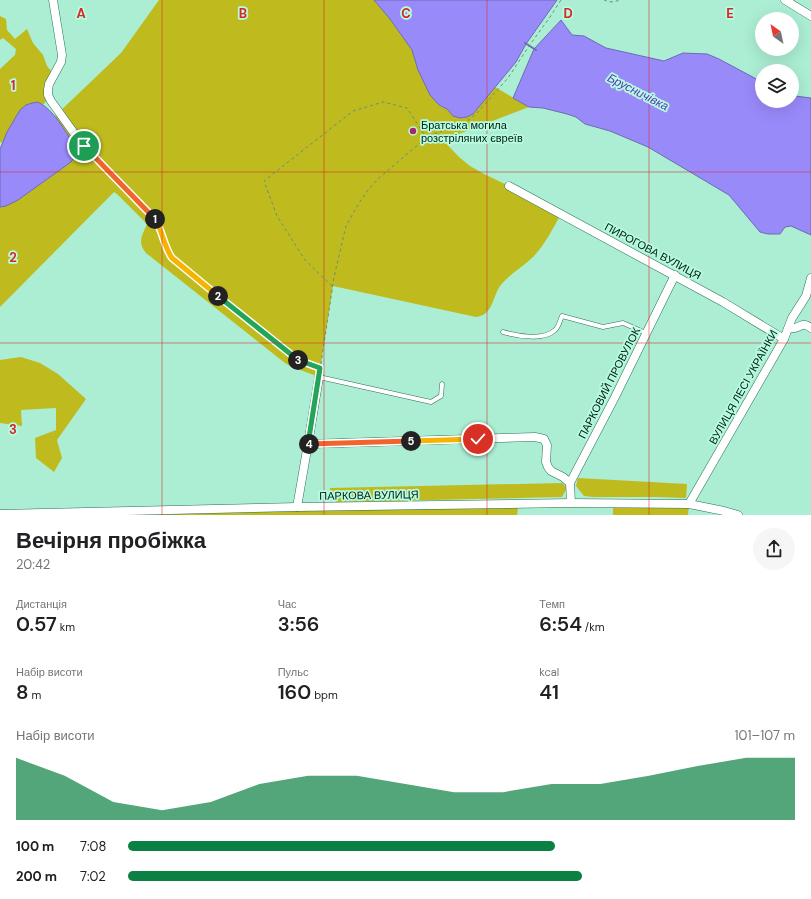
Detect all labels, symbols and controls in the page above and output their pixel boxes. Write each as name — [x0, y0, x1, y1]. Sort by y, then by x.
text: A — [76, 5, 86, 22]
text: B — [239, 5, 247, 22]
text: C — [401, 5, 411, 22]
text: D — [563, 5, 573, 22]
text: E — [726, 5, 734, 22]
north arrow — [755, 12, 799, 56]
map controls — [755, 12, 799, 108]
button: layers — [755, 64, 799, 108]
water label: Брусничівка — [605, 70, 672, 114]
text: 1 — [11, 77, 15, 94]
place label: Братська могила розстріляних євреїв — [421, 118, 523, 145]
marker: Братська могила розстріляних євреїв — [408, 126, 418, 136]
pin — [67, 129, 101, 163]
icon: arrive — [73, 135, 95, 157]
pin: 1 — [145, 209, 165, 229]
text: 1 — [153, 212, 157, 226]
street label: ПИРОГОВА ВУЛИЦЯ — [602, 220, 704, 282]
text: 2 — [9, 249, 17, 266]
pin: 2 — [208, 286, 228, 306]
text: 2 — [215, 289, 221, 303]
street label: ПАРКОВИЙ ПРОВУЛОК — [575, 325, 643, 441]
street label: ВУЛИЦЯ ЛЕСІ УКРАЇНКИ — [706, 327, 780, 447]
pin: 3 — [288, 350, 308, 370]
text: 3 — [295, 353, 301, 367]
text: 3 — [9, 421, 17, 438]
pin — [461, 422, 495, 456]
icon: check — [467, 428, 489, 450]
pin: 5 — [401, 431, 421, 451]
pin: 4 — [299, 434, 319, 454]
text: 5 — [408, 434, 414, 448]
text: 4 — [305, 437, 313, 451]
street label: ПАРКОВА ВУЛИЦЯ — [319, 487, 419, 503]
text: Вечірня пробіжка — [16, 526, 206, 555]
button: share — [753, 528, 795, 570]
text: 20:42 — [16, 556, 50, 573]
text: Дистанція — [16, 597, 67, 611]
text: Час — [278, 597, 297, 611]
text: Темп — [539, 597, 565, 611]
text: 0.57 — [16, 611, 57, 637]
text: 3:56 — [278, 611, 319, 637]
text: 6:54 — [539, 611, 582, 637]
text: km — [57, 620, 75, 634]
text: /km — [582, 620, 604, 634]
text: Набір висоти — [16, 665, 83, 679]
text: Пульс — [278, 665, 308, 679]
text: kcal — [539, 665, 559, 679]
text: 8 — [16, 679, 29, 705]
text: 160 — [278, 679, 311, 705]
text: 41 — [539, 679, 559, 705]
text: m — [29, 688, 41, 702]
text: bpm — [311, 688, 338, 702]
text: Набір висоти — [16, 727, 95, 744]
text: 101–107 m — [735, 727, 795, 744]
text: 100 m — [16, 838, 54, 855]
text: 7:08 — [80, 838, 106, 855]
text: 200 m — [16, 868, 57, 885]
text: 7:02 — [80, 868, 106, 885]

